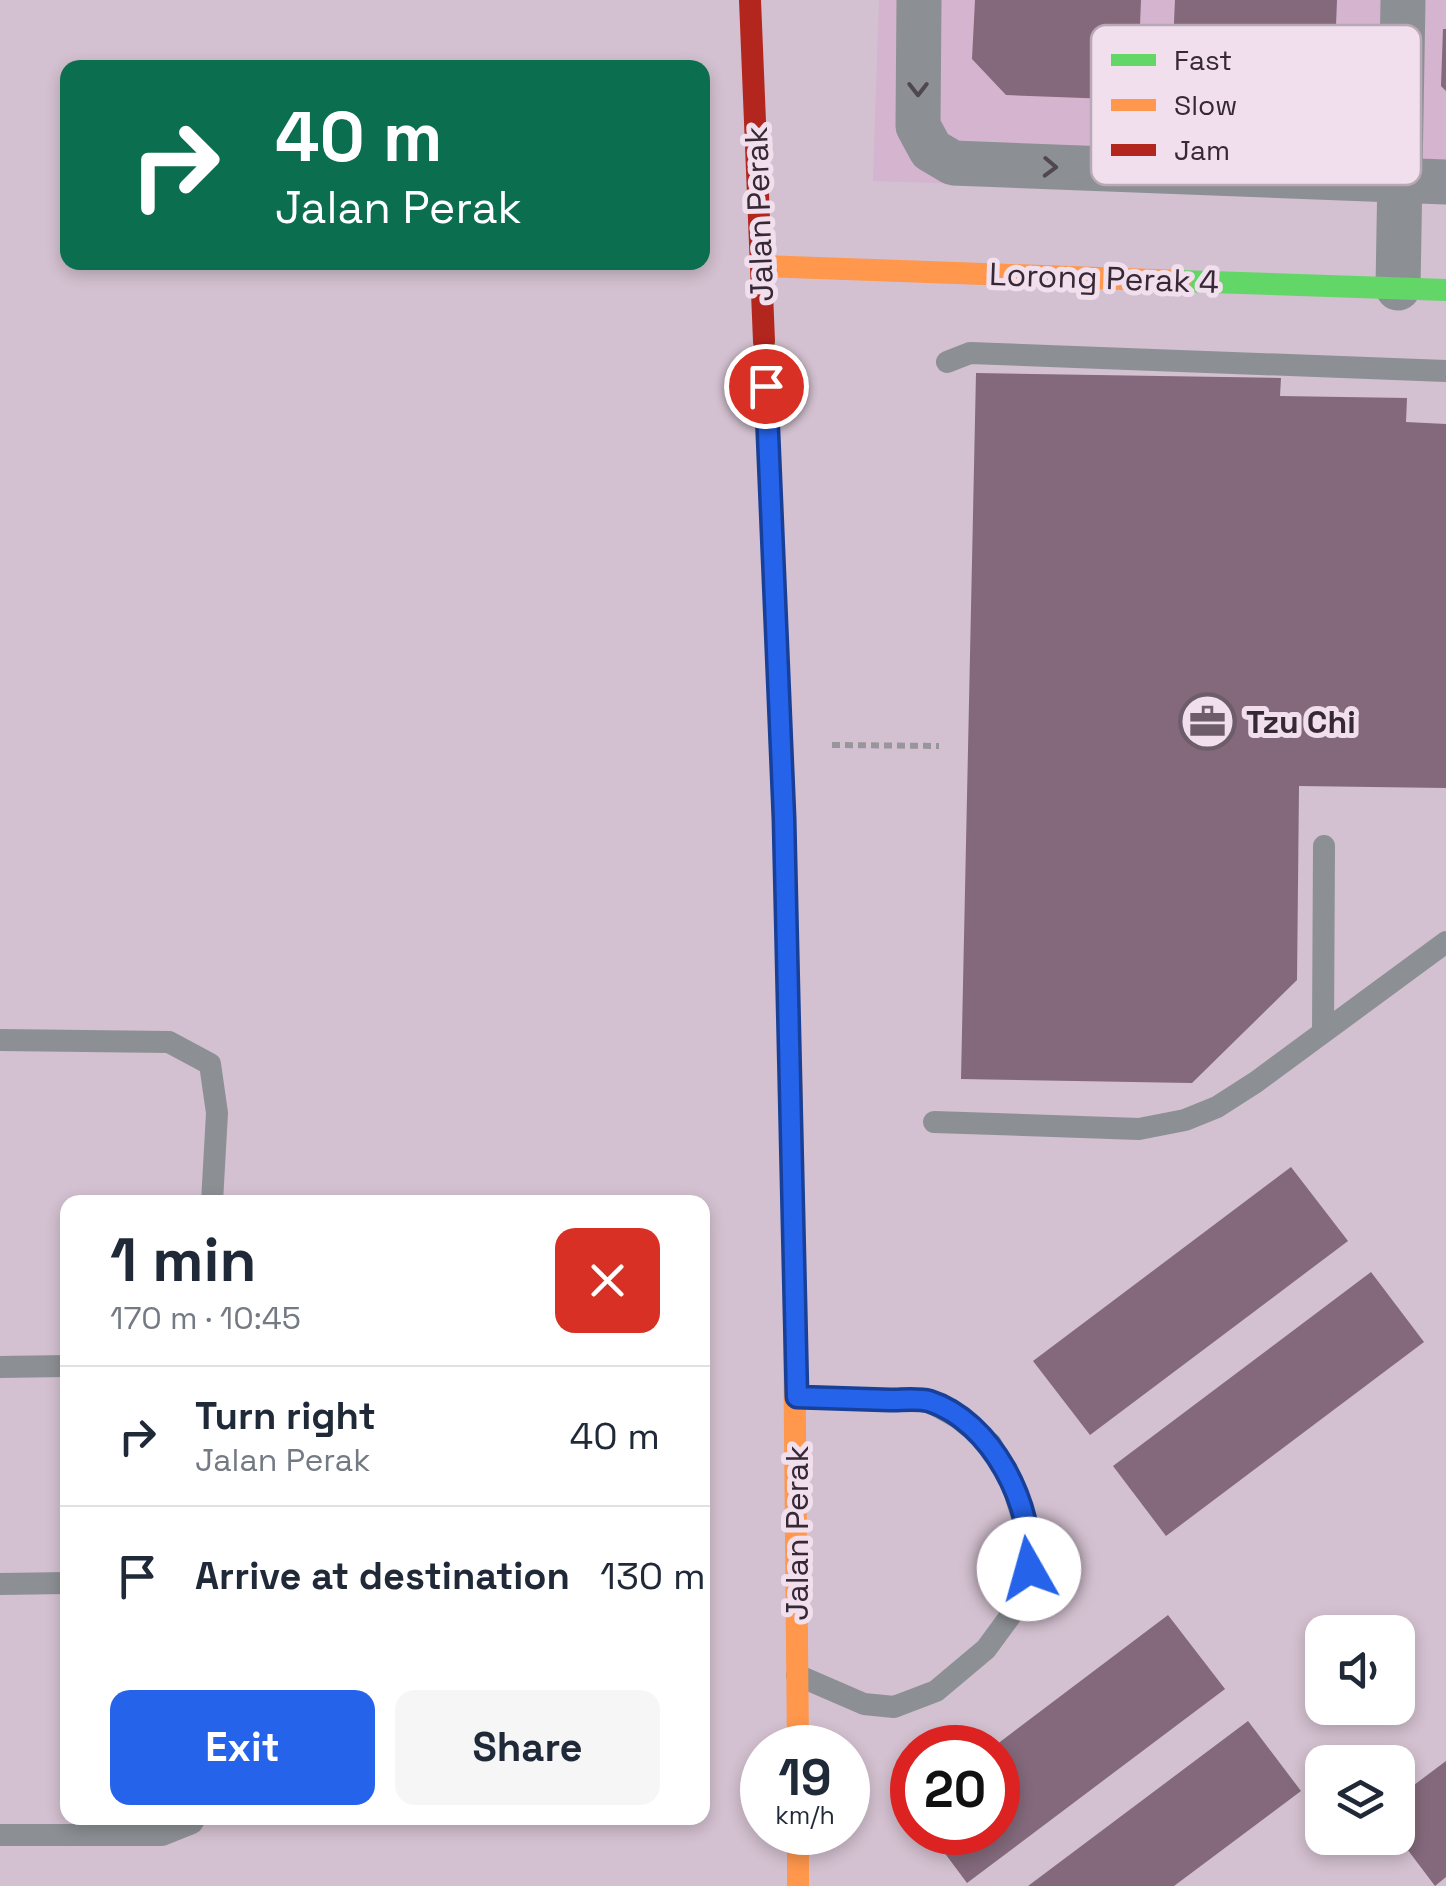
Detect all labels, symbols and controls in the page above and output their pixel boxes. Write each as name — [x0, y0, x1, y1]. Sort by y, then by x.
legend — [1091, 25, 1421, 185]
text: Fast — [1174, 42, 1232, 78]
one-way arrow — [908, 82, 929, 98]
text: Slow — [1174, 87, 1237, 123]
text: 40 m — [275, 92, 442, 181]
icon: right — [110, 100, 240, 230]
street label: Jalan Perak — [736, 126, 782, 302]
text: Jam — [1174, 132, 1230, 168]
one-way arrow — [1043, 157, 1059, 178]
text: Jalan Perak — [275, 179, 522, 236]
street label: Lorong Perak 4 — [988, 254, 1220, 302]
pin — [724, 344, 809, 429]
icon: arrive — [739, 359, 794, 414]
office icon: Tzu Chi — [1177, 692, 1237, 752]
place label: Tzu Chi — [1246, 702, 1356, 742]
text: 1 min — [110, 1222, 257, 1299]
button: close — [555, 1228, 660, 1333]
text: 170 m · 10:45 — [110, 1298, 301, 1338]
text: Turn right — [195, 1392, 376, 1440]
icon: right — [110, 1409, 165, 1464]
text: 40 m — [569, 1412, 660, 1460]
text: Jalan Perak — [195, 1440, 370, 1480]
street label: Jalan Perak — [777, 1445, 817, 1621]
position arrow — [977, 1517, 1081, 1621]
icon: arrive — [110, 1549, 165, 1604]
text: Arrive at destination — [195, 1552, 570, 1600]
text: 130 m — [600, 1552, 706, 1600]
map controls — [1305, 1615, 1415, 1855]
button: sound — [1305, 1615, 1415, 1725]
button: Exit — [110, 1690, 375, 1805]
button: Share — [395, 1690, 660, 1805]
speed limit sign: 20 — [890, 1725, 1020, 1855]
button: layers — [1305, 1745, 1415, 1855]
text: 19 — [778, 1746, 832, 1810]
text: km/h — [775, 1799, 835, 1831]

